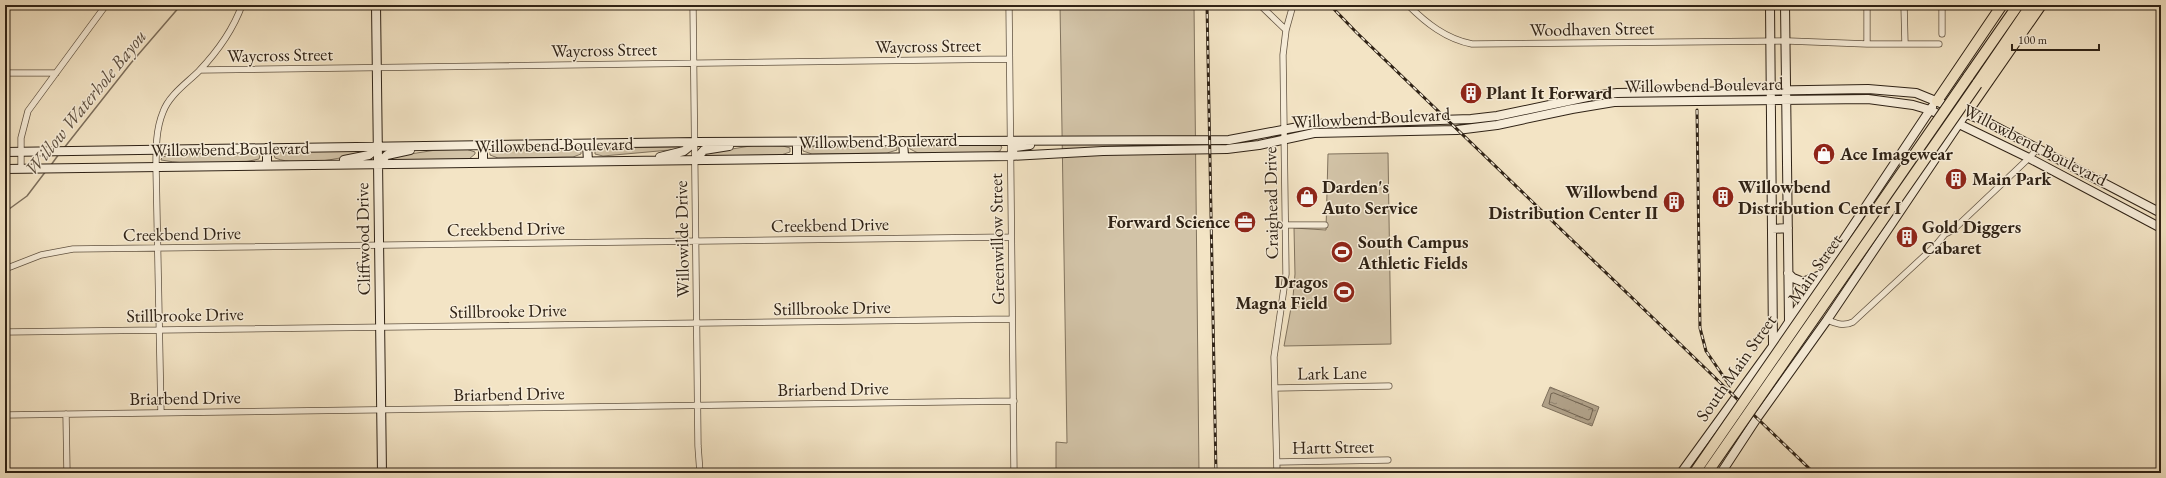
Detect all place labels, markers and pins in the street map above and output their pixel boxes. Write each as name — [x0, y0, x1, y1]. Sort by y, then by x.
building icon: Plant It Forward — [1458, 80, 1484, 106]
place label: Plant It Forward — [1486, 81, 1612, 104]
shop icon: Ace Imagewear — [1811, 141, 1837, 167]
place label: Ace Imagewear — [1839, 142, 1953, 165]
building icon: Main Park — [1943, 166, 1969, 192]
place label: Main Park — [1972, 167, 2053, 190]
place label: Darden's Auto Service — [1321, 175, 1418, 219]
place label: Willowbend Distribution Center I — [1738, 175, 1901, 219]
place label: Willowbend Distribution Center II — [1488, 180, 1658, 224]
shop icon: Darden's Auto Service — [1294, 184, 1320, 210]
building icon: Willowbend Distribution Center I — [1710, 184, 1736, 210]
building icon: Willowbend Distribution Center II — [1661, 189, 1687, 215]
office icon: Forward Science — [1232, 209, 1258, 235]
place label: Forward Science — [1107, 210, 1230, 233]
place label: Gold Diggers Cabaret — [1922, 215, 2021, 259]
building icon: Gold Diggers Cabaret — [1894, 224, 1920, 250]
place label: South Campus Athletic Fields — [1357, 230, 1468, 274]
sports icon: South Campus Athletic Fields — [1329, 239, 1355, 265]
place label: Dragos Magna Field — [1235, 270, 1328, 314]
sports icon: Dragos Magna Field — [1331, 279, 1357, 305]

